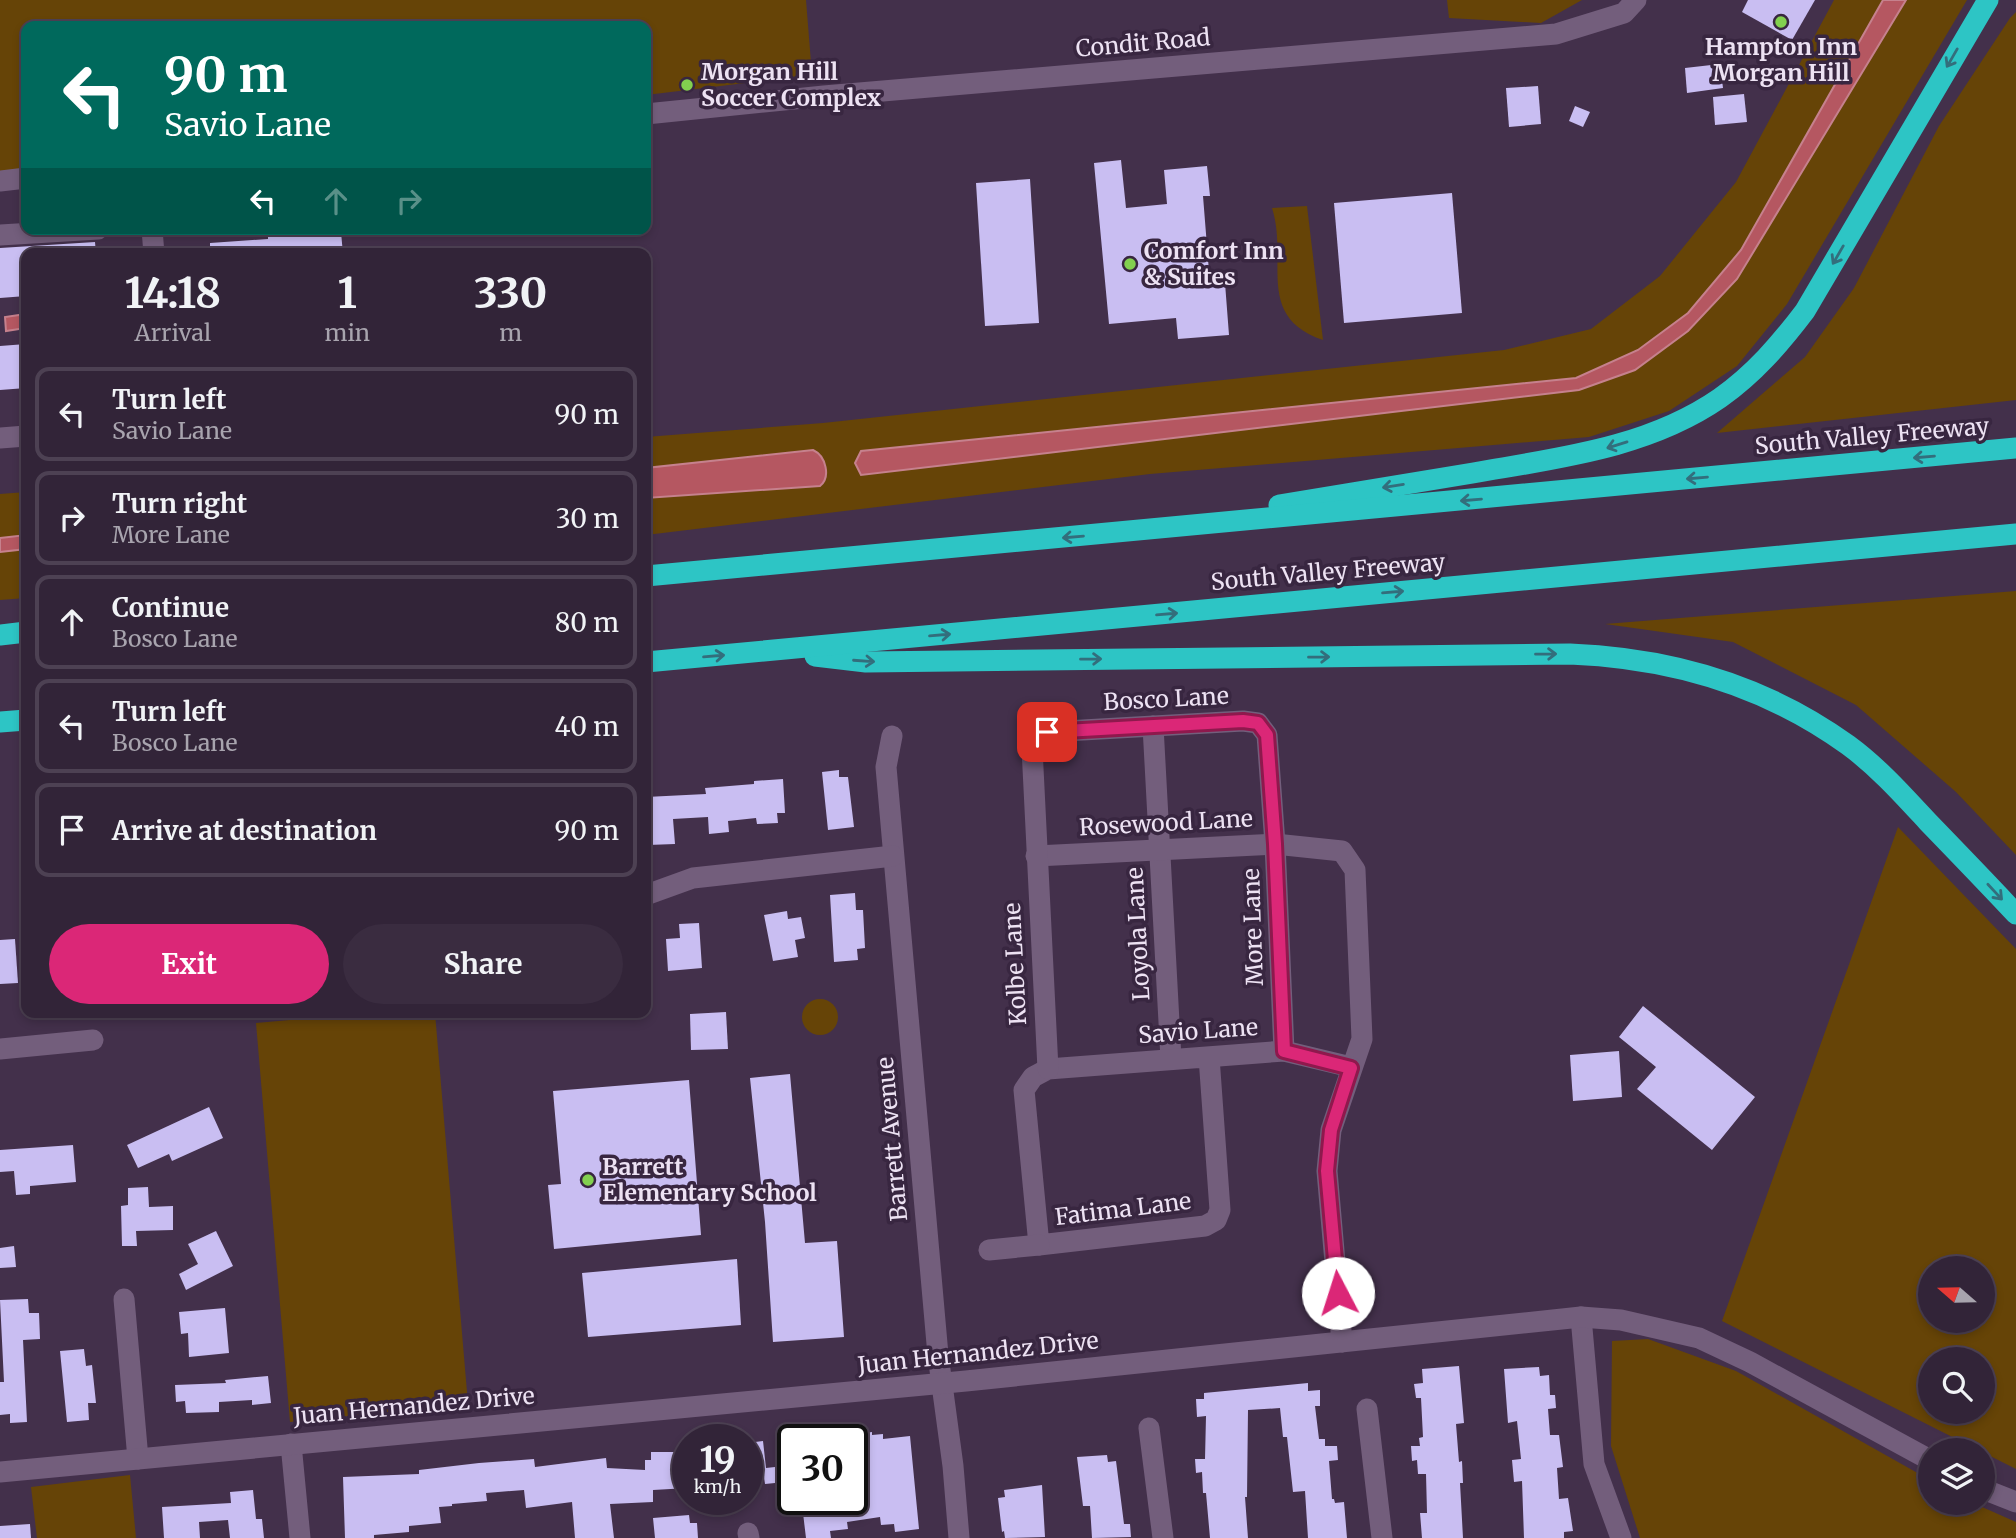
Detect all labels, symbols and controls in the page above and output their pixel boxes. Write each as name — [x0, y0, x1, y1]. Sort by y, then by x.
marker: Hampton Inn Morgan Hill — [1773, 14, 1789, 30]
street label: Condit Road — [1075, 22, 1211, 63]
place label: Hampton Inn Morgan Hill — [1705, 32, 1858, 87]
text: 90 m — [164, 44, 288, 105]
one-way arrow — [1945, 48, 1959, 68]
icon: left — [49, 49, 140, 140]
place label: Morgan Hill Soccer Complex — [701, 57, 881, 112]
marker: Morgan Hill Soccer Complex — [679, 77, 695, 93]
text: Savio Lane — [164, 105, 331, 145]
icon: left — [244, 182, 282, 220]
icon: ahead — [317, 182, 355, 220]
icon: right — [390, 182, 428, 220]
place label: Comfort Inn & Suites — [1144, 236, 1284, 291]
one-way arrow — [1830, 244, 1844, 264]
marker: Comfort Inn & Suites — [1122, 256, 1138, 272]
text: 14:18 — [125, 267, 221, 319]
text: 1 — [338, 267, 357, 319]
text: 330 — [474, 267, 547, 319]
text: Arrival — [134, 318, 211, 347]
text: min — [325, 318, 370, 347]
text: m — [499, 318, 522, 347]
text: Turn left — [112, 383, 226, 416]
icon: left — [53, 395, 91, 433]
text: 90 m — [555, 398, 619, 431]
street label: South Valley Freeway — [1754, 411, 1991, 460]
text: Savio Lane — [112, 416, 232, 445]
one-way arrow — [1606, 439, 1628, 452]
one-way arrow — [1913, 451, 1935, 464]
one-way arrow — [1686, 472, 1709, 485]
one-way arrow — [1382, 480, 1405, 493]
text: Turn right — [112, 487, 247, 520]
one-way arrow — [1460, 493, 1482, 506]
icon: right — [53, 499, 91, 537]
text: 30 m — [556, 502, 619, 535]
text: More Lane — [112, 520, 230, 549]
one-way arrow — [1063, 531, 1085, 544]
street label: South Valley Freeway — [1210, 547, 1447, 596]
one-way arrow — [1381, 585, 1404, 598]
text: Continue — [112, 591, 229, 624]
icon: ahead — [53, 603, 91, 641]
text: 80 m — [555, 606, 619, 639]
one-way arrow — [1155, 607, 1178, 620]
text: Bosco Lane — [112, 624, 238, 653]
one-way arrow — [928, 628, 951, 641]
one-way arrow — [1534, 647, 1557, 661]
one-way arrow — [702, 649, 725, 662]
one-way arrow — [1307, 650, 1330, 664]
one-way arrow — [1080, 653, 1103, 666]
one-way arrow — [852, 655, 875, 668]
street label: Bosco Lane — [1103, 681, 1229, 716]
text: Turn left — [112, 695, 226, 728]
pin — [1017, 702, 1077, 762]
icon: left — [53, 707, 91, 745]
text: 40 m — [555, 710, 619, 743]
icon: arrive — [1028, 713, 1066, 751]
text: Bosco Lane — [112, 728, 238, 757]
street label: Rosewood Lane — [1078, 803, 1254, 842]
icon: arrive — [53, 811, 91, 849]
text: Arrive at destination — [112, 814, 377, 847]
text: 90 m — [555, 814, 619, 847]
street label: Loyola Lane — [1120, 867, 1155, 1001]
street label: More Lane — [1236, 868, 1269, 986]
one-way arrow — [1987, 883, 2003, 901]
street label: Kolbe Lane — [997, 902, 1032, 1026]
button: Exit — [49, 924, 329, 1004]
button: Share — [343, 924, 623, 1004]
street label: Savio Lane — [1137, 1012, 1259, 1049]
street label: Barrett Avenue — [870, 1056, 913, 1222]
place label: Barrett Elementary School — [602, 1152, 817, 1207]
marker: Barrett Elementary School — [580, 1172, 596, 1188]
street label: Fatima Lane — [1053, 1186, 1193, 1231]
position arrow — [1301, 1256, 1375, 1330]
north arrow — [1918, 1256, 1995, 1334]
map controls — [1918, 1256, 1995, 1515]
street label: Juan Hernandez Drive — [855, 1325, 1100, 1380]
button: search — [1918, 1347, 1995, 1424]
street label: Juan Hernandez Drive — [291, 1381, 536, 1431]
speed limit sign: 30 — [777, 1424, 868, 1515]
text: 19 — [699, 1438, 736, 1482]
button: layers — [1918, 1438, 1995, 1515]
text: km/h — [694, 1475, 741, 1498]

